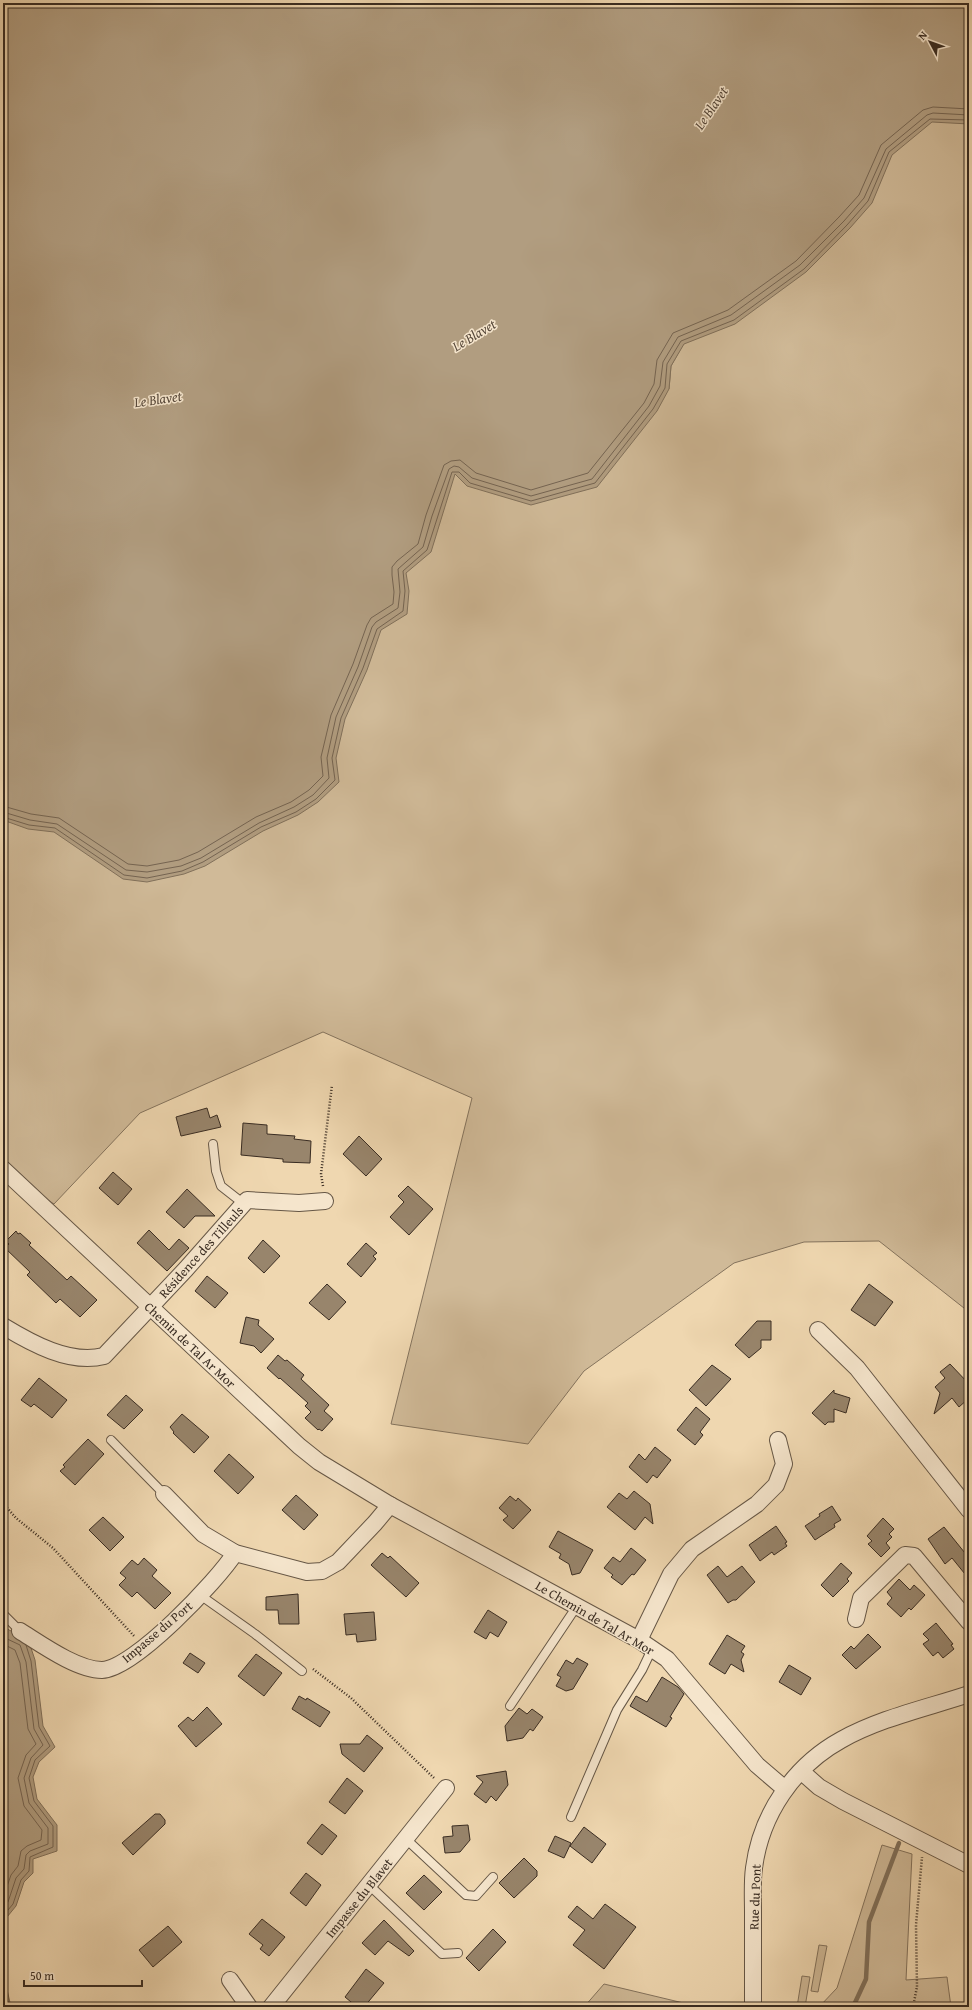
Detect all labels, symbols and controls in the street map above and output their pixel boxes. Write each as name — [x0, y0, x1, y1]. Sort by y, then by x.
north arrow — [910, 22, 950, 62]
text: N — [914, 27, 931, 43]
water label: Le Blavet — [689, 82, 733, 134]
water label: Le Blavet — [447, 314, 500, 356]
water label: Le Blavet — [132, 386, 184, 412]
street label: Résidence des Tilleuls — [154, 1202, 248, 1302]
street label: Chemin de Tal Ar Mor — [140, 1297, 240, 1393]
street label: Le Chemin de Tal Ar Mor — [532, 1576, 658, 1660]
street label: Impasse du Port — [117, 1596, 197, 1667]
street label: Impasse du Blavet — [321, 1854, 397, 1942]
street label: Rue du Pont — [744, 1863, 766, 1930]
scale bar — [24, 1962, 142, 1988]
text: 50 m — [30, 1967, 54, 1984]

